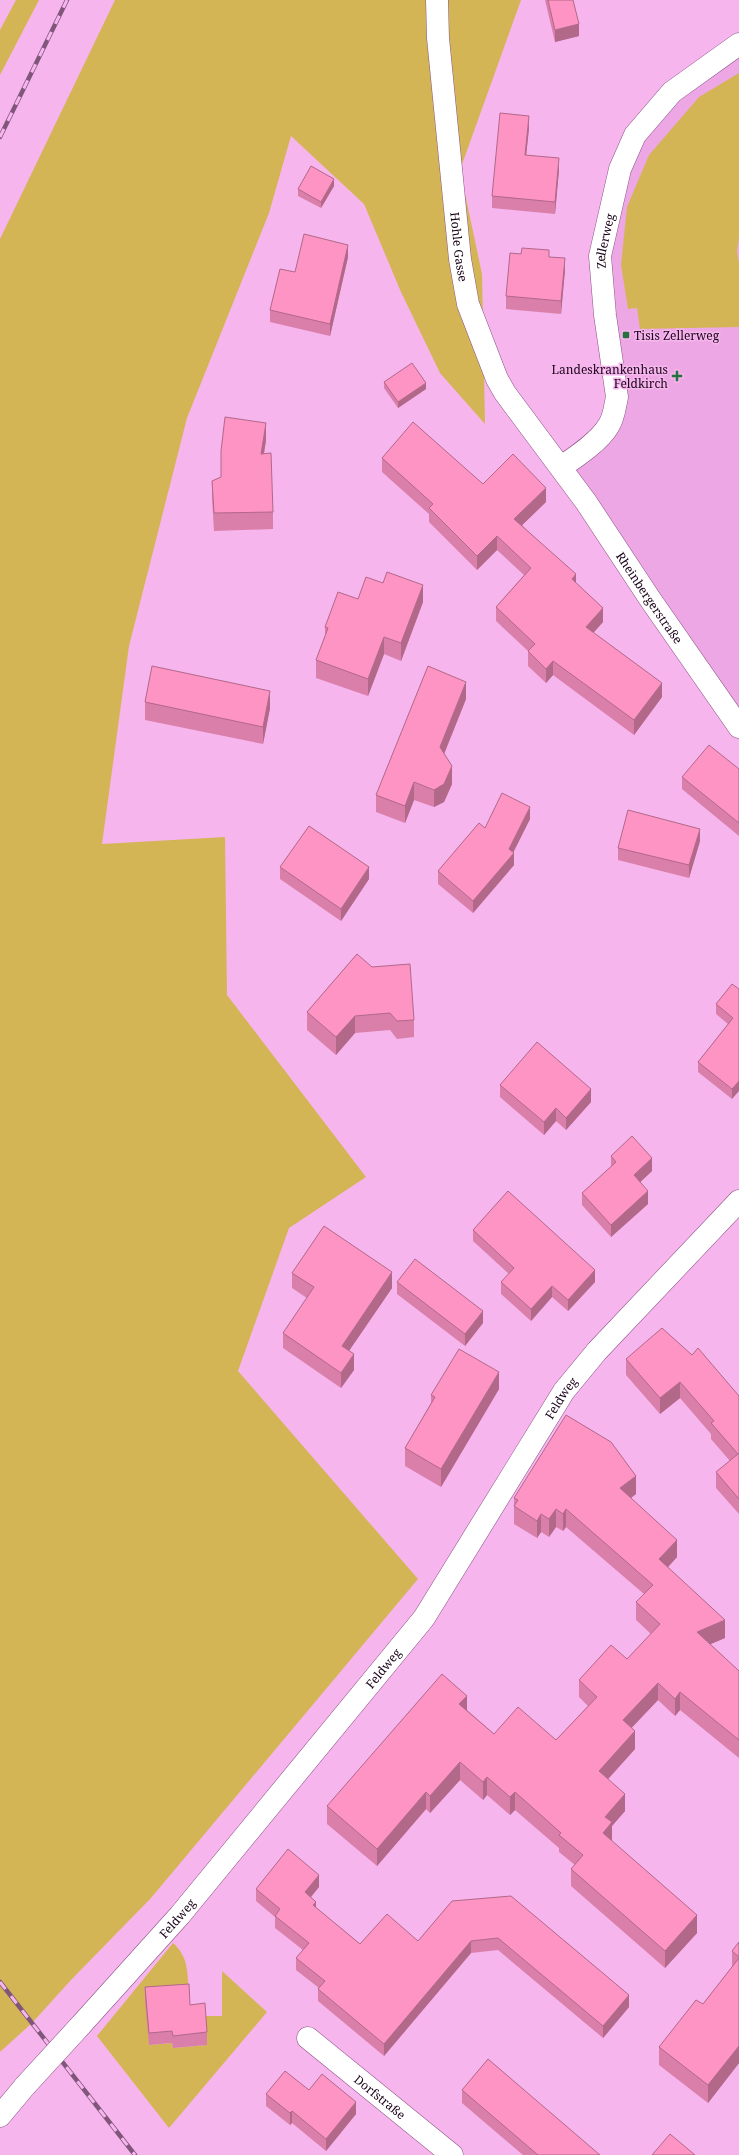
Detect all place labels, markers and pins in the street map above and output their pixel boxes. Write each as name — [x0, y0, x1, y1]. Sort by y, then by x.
place label: Tisis Zellerweg — [634, 327, 720, 344]
marker: Tisis Zellerweg — [621, 330, 631, 340]
place label: Landeskrankenhaus Feldkirch — [552, 361, 668, 392]
marker: Landeskrankenhaus Feldkirch — [671, 370, 683, 382]

